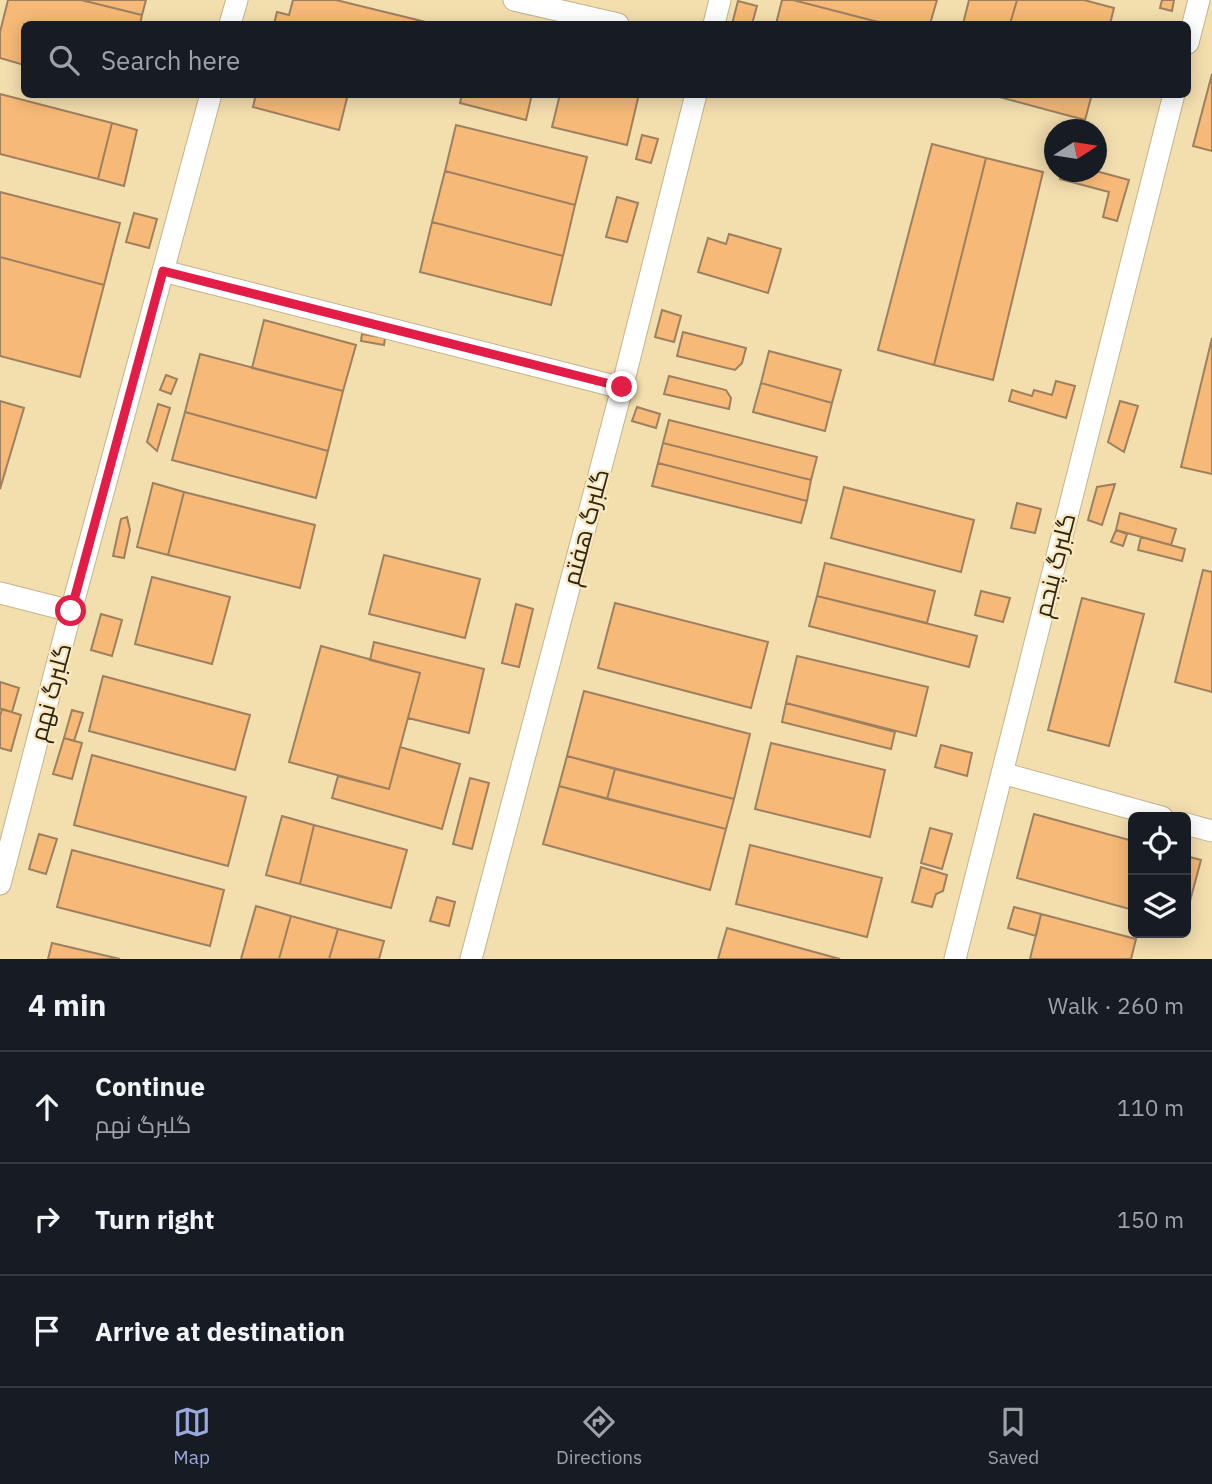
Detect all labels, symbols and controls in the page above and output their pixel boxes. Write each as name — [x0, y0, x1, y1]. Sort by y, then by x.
search box — [21, 21, 1191, 98]
icon: search — [45, 41, 83, 79]
text: Search here — [101, 43, 240, 77]
north arrow — [1044, 119, 1107, 182]
route end — [606, 371, 637, 402]
street label: گلبرگ هفتم — [554, 465, 617, 589]
street label: گلبرگ پنجم — [1026, 510, 1083, 621]
route start — [55, 595, 86, 626]
street label: گلبرگ نهم — [22, 639, 79, 745]
map controls — [1128, 812, 1191, 938]
button: locate — [1128, 812, 1191, 875]
button: layers — [1128, 875, 1191, 938]
text: 4 min — [28, 985, 106, 1024]
text: Walk · 260 m — [1048, 990, 1184, 1020]
text: Continue — [95, 1069, 205, 1103]
icon: ahead — [28, 1088, 66, 1126]
text: 110 m — [1117, 1092, 1184, 1122]
text: گلبرگ نهم — [95, 1109, 191, 1139]
icon: right — [28, 1200, 66, 1238]
text: Turn right — [95, 1202, 214, 1236]
text: 150 m — [1117, 1204, 1184, 1234]
icon: arrive — [28, 1312, 66, 1350]
text: Arrive at destination — [95, 1314, 345, 1348]
tab: Map — [173, 1403, 211, 1469]
tab: Directions — [556, 1403, 642, 1469]
tab: Saved — [988, 1403, 1039, 1469]

